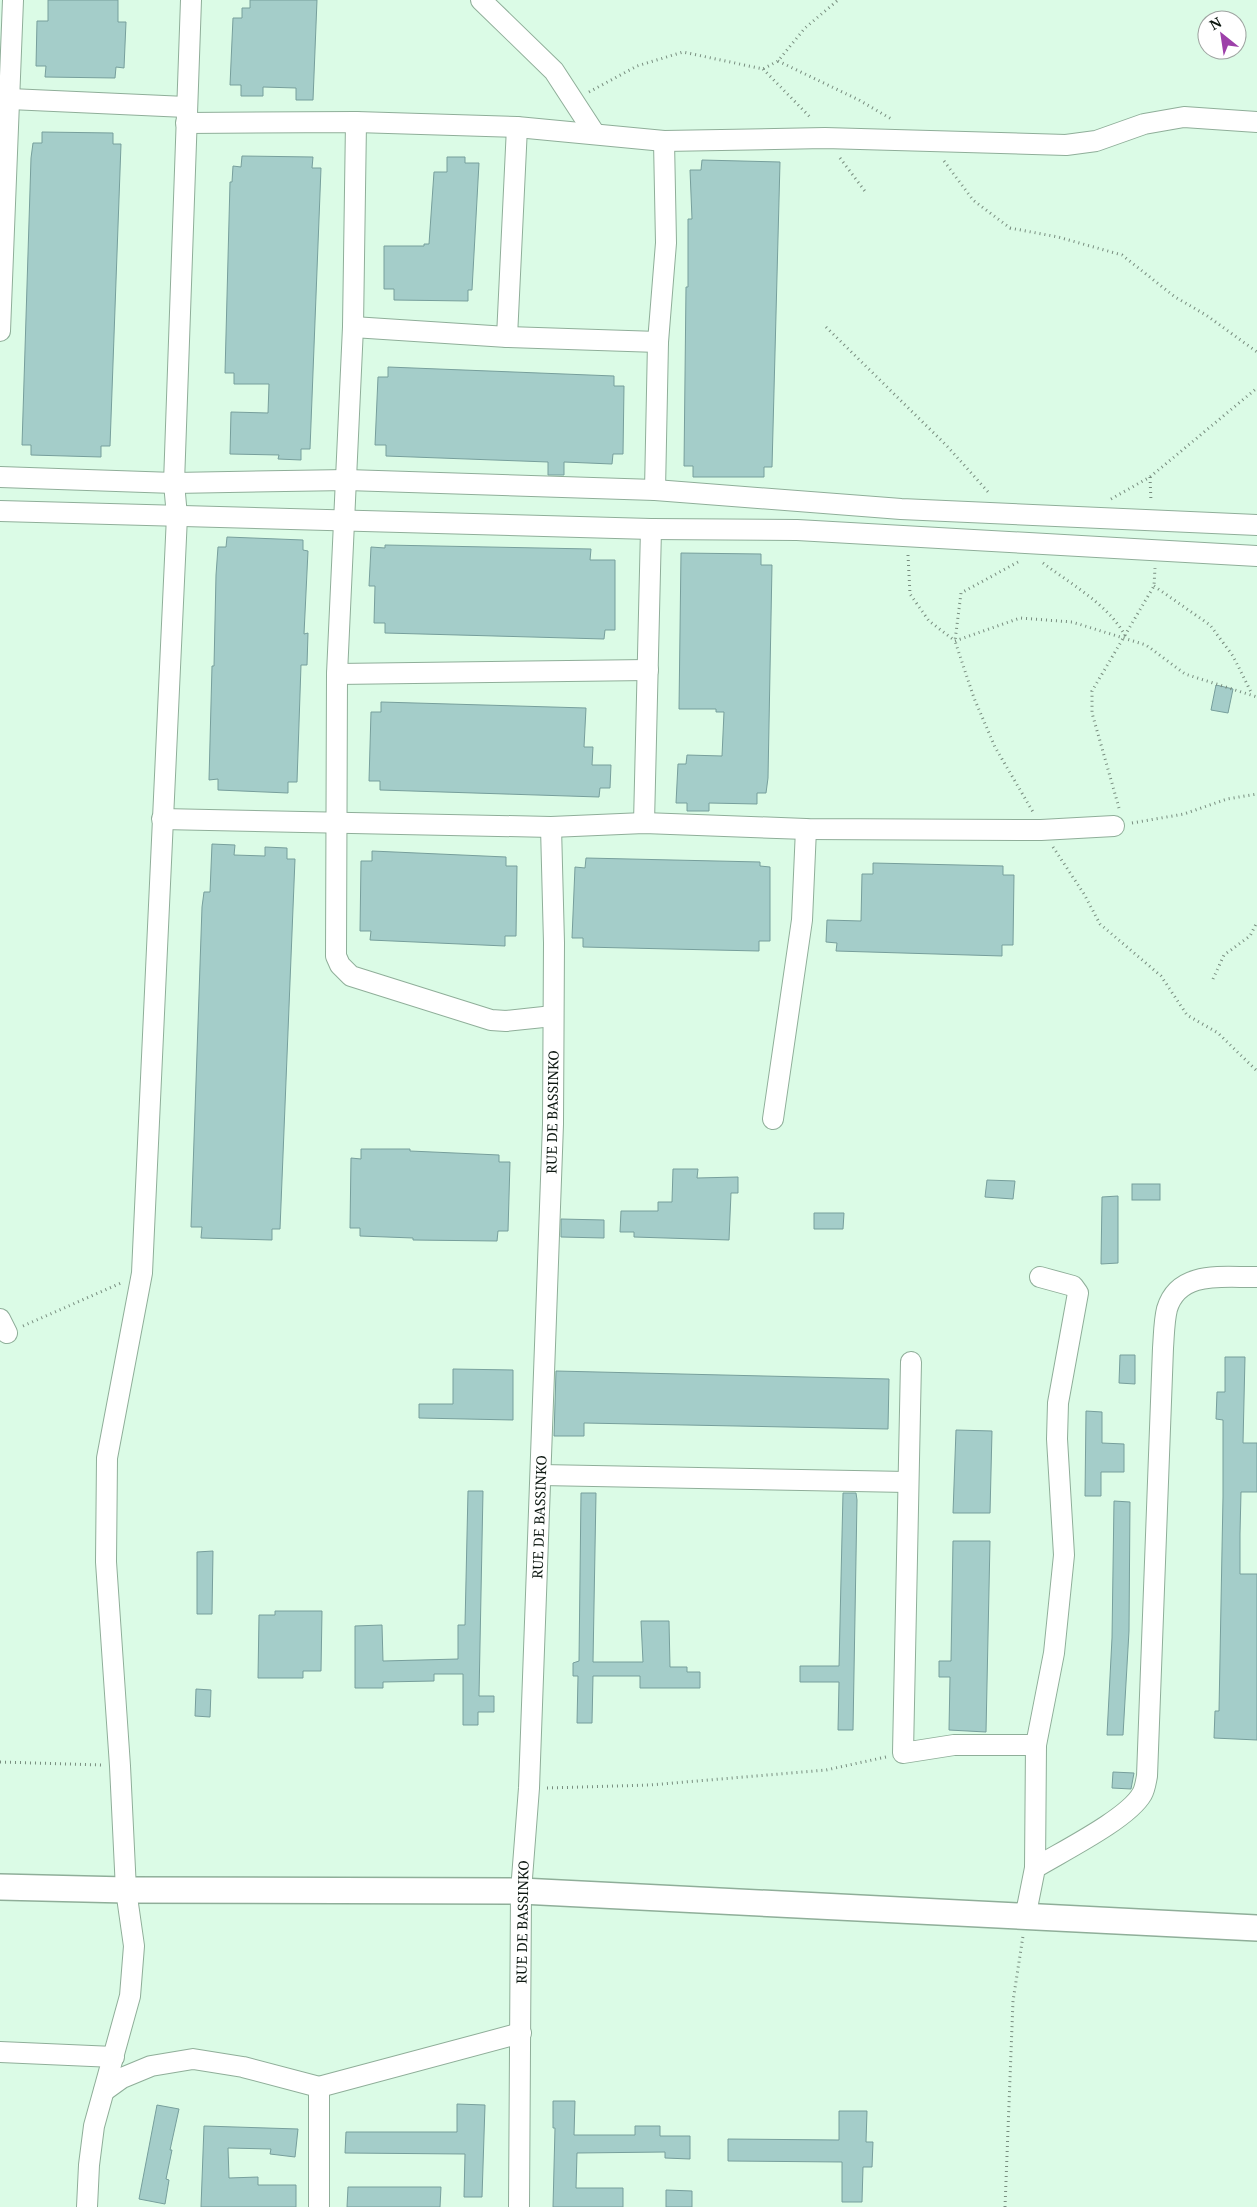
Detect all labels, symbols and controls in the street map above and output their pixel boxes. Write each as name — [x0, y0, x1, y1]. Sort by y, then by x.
north arrow — [1197, 10, 1247, 60]
text: N — [1206, 12, 1225, 34]
street label: RUE DE BASSINKO — [541, 1050, 563, 1174]
street label: RUE DE BASSINKO — [527, 1455, 551, 1579]
street label: RUE DE BASSINKO — [511, 1860, 533, 1984]

